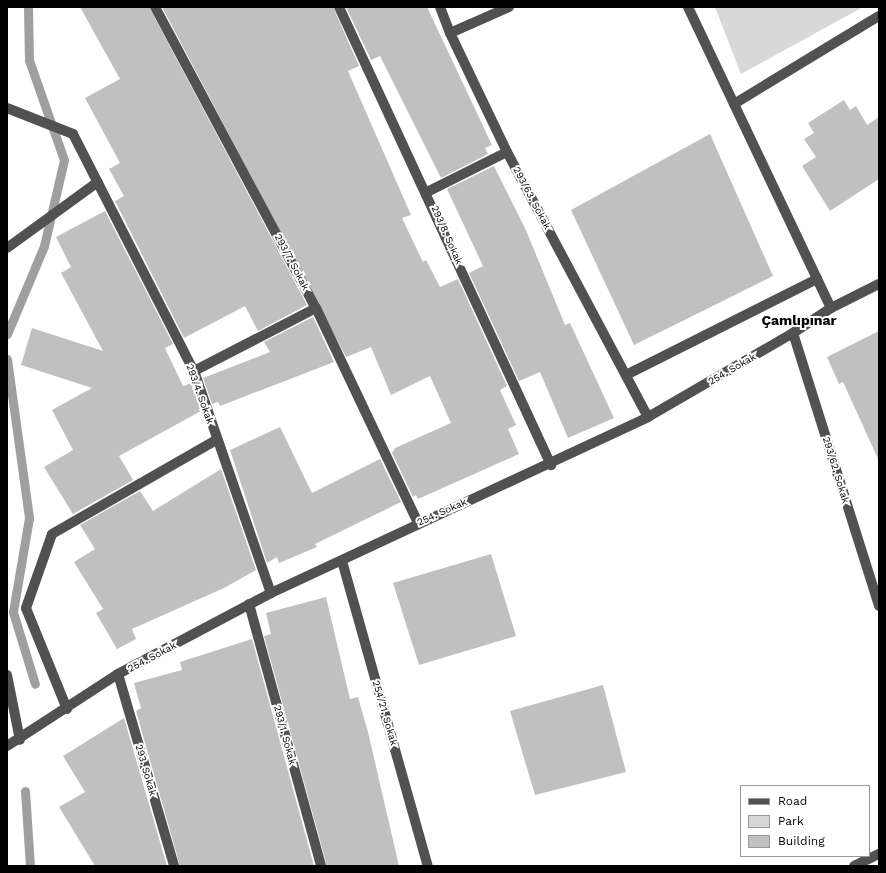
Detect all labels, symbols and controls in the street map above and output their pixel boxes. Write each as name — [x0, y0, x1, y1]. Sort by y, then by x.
street label: 293/63. Sokak — [510, 165, 554, 231]
street label: 293/8. Sokak — [429, 204, 465, 266]
street label: 293/7. Sokak — [272, 232, 312, 292]
district label: Çamlıpınar — [761, 312, 837, 328]
street label: 254. Sokak — [706, 351, 758, 387]
street label: 293/4. Sokak — [184, 362, 216, 426]
street label: 293/62. Sokak — [820, 435, 852, 505]
street label: 254. Sokak — [415, 496, 469, 528]
street label: 254. Sokak — [126, 639, 178, 675]
street label: 254/21. Sokak — [370, 679, 400, 747]
street label: 293/1. Sokak — [271, 704, 299, 766]
street label: 293. Sokak — [133, 743, 159, 797]
legend — [740, 785, 870, 857]
text: Road — [778, 794, 807, 808]
text: Park — [778, 814, 804, 828]
text: Building — [778, 834, 825, 848]

